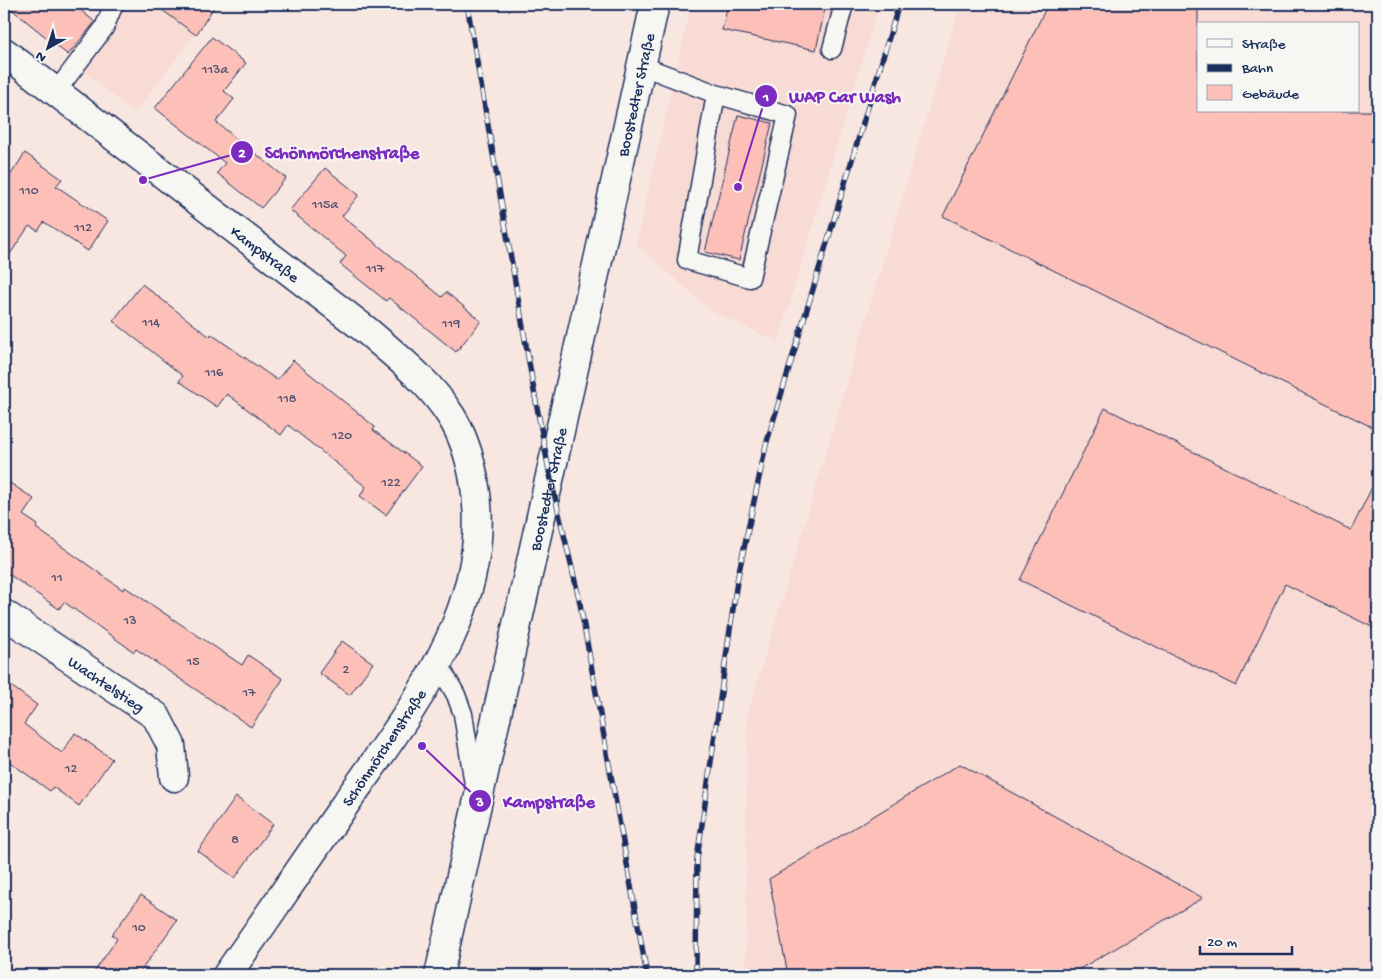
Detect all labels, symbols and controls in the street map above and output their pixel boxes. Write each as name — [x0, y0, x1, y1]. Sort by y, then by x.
north arrow — [22, 22, 72, 72]
legend — [1197, 22, 1360, 112]
street label: Boostedter Straße — [615, 31, 661, 160]
text: Straße — [1242, 36, 1286, 54]
text: N — [32, 47, 50, 66]
text: Bahn — [1241, 60, 1273, 78]
house number: 113a — [201, 62, 229, 79]
callout: WAP Car Wash — [754, 80, 911, 113]
text: Gebäude — [1242, 86, 1299, 104]
text: WAP Car Wash — [788, 88, 901, 109]
text: 1 — [762, 89, 769, 107]
callout: Schönmörchenstraße — [230, 135, 430, 168]
text: Schönmörchenstraße — [265, 144, 420, 165]
text: 2 — [238, 145, 246, 163]
house number: 110 — [18, 183, 39, 200]
house number: 115a — [311, 197, 339, 214]
house number: 112 — [73, 220, 92, 237]
street label: Kampstraße — [225, 223, 302, 289]
house number: 117 — [365, 261, 385, 278]
house number: 114 — [141, 315, 160, 332]
house number: 119 — [441, 316, 460, 333]
house number: 116 — [204, 365, 224, 382]
house number: 118 — [277, 391, 297, 408]
street label: Boostedter Straße — [527, 426, 574, 554]
house number: 120 — [331, 428, 352, 445]
house number: 122 — [380, 475, 401, 492]
house number: 11 — [50, 570, 63, 587]
house number: 13 — [123, 613, 136, 630]
street label: Wachtelstieg — [63, 654, 147, 718]
house number: 15 — [185, 654, 200, 671]
house number: 2 — [343, 662, 350, 679]
house number: 17 — [242, 685, 256, 702]
street label: Schönmörchenstraße — [340, 686, 433, 811]
house number: 12 — [64, 761, 77, 778]
callout: Kampstraße — [468, 785, 605, 818]
text: Kampstraße — [502, 793, 596, 814]
text: 3 — [475, 794, 484, 812]
house number: 8 — [231, 832, 239, 849]
house number: 10 — [131, 920, 146, 937]
scale bar — [1200, 924, 1292, 956]
text: 20 m — [1207, 934, 1237, 952]

